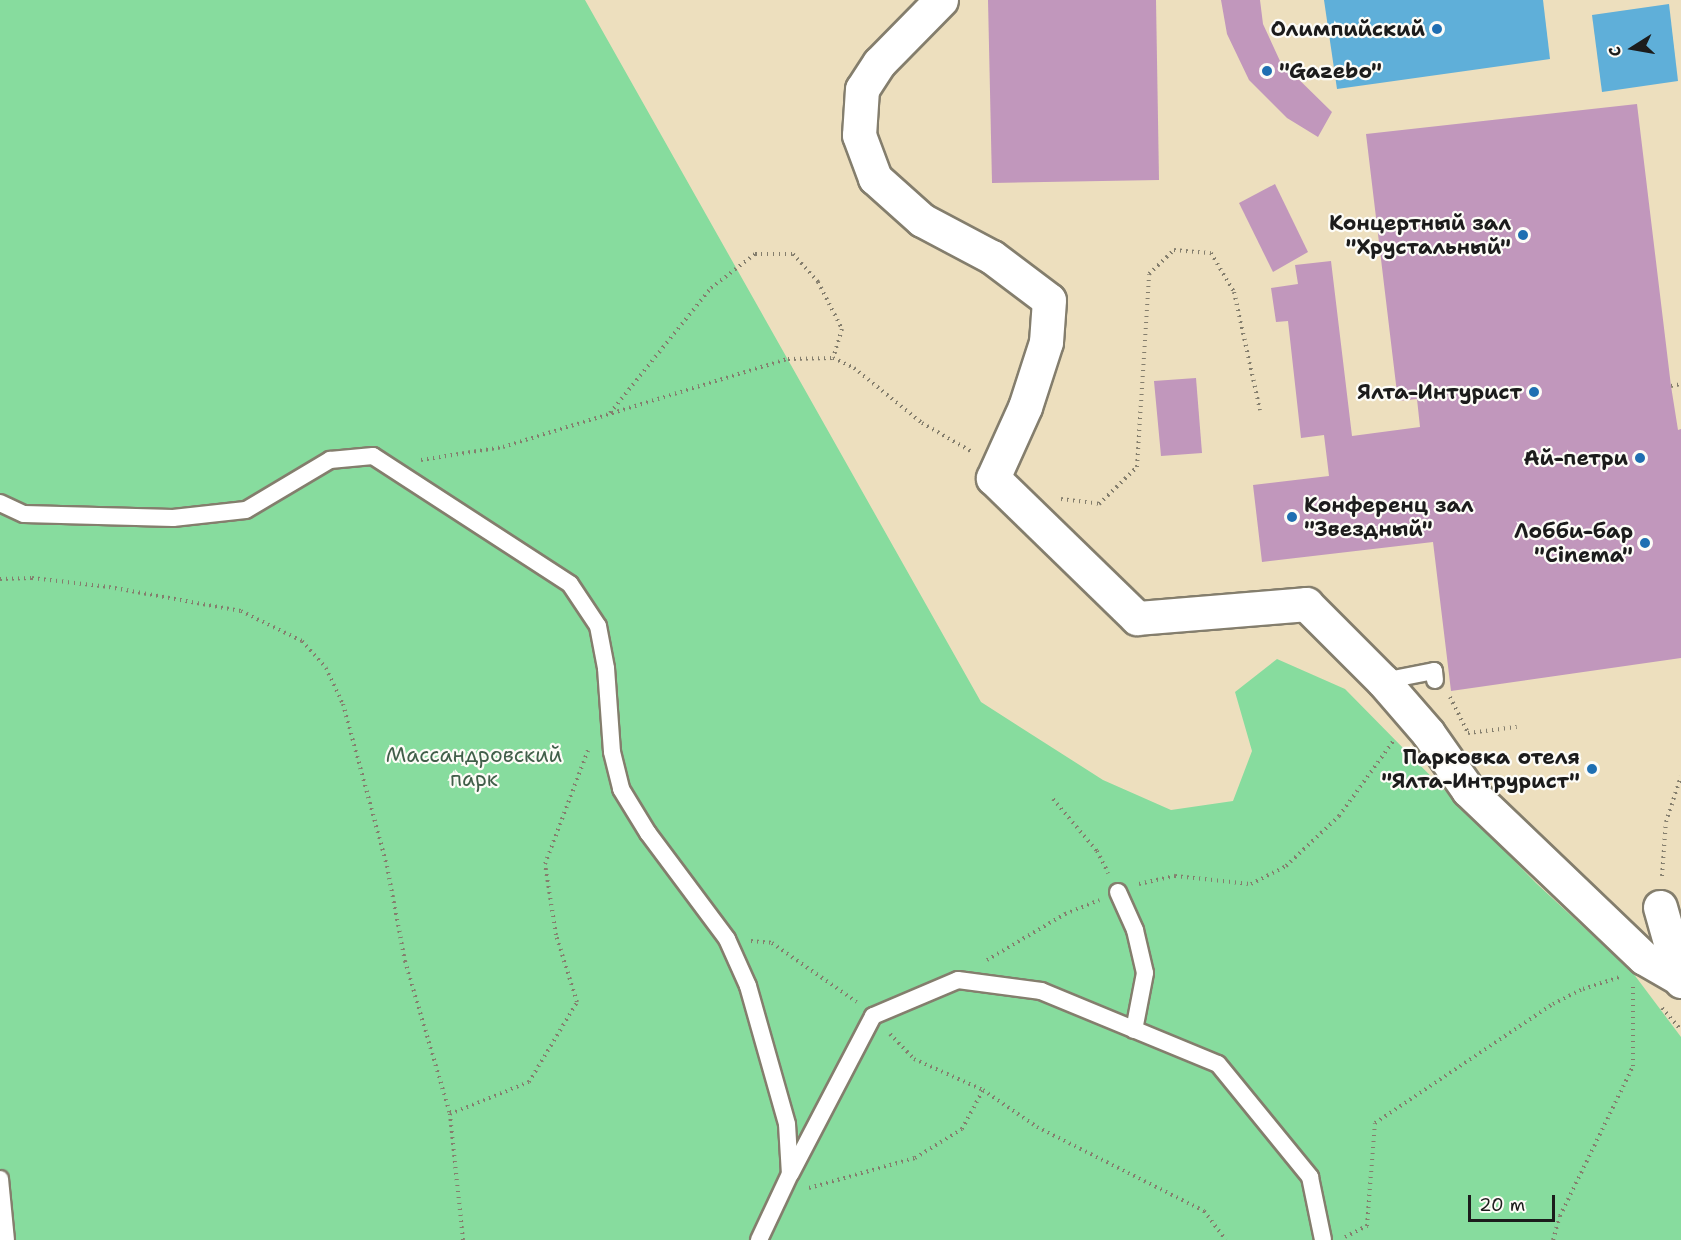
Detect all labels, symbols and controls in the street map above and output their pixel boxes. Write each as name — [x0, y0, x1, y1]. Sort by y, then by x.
place label: Олимпийский — [1270, 16, 1425, 42]
north arrow — [1603, 18, 1663, 78]
marker: Олимпийский — [1430, 22, 1444, 36]
text: С — [1604, 45, 1626, 58]
place label: "Gazebo" — [1279, 58, 1382, 84]
marker: "Gazebo" — [1260, 64, 1274, 78]
place label: Концертный зал "Хрустальный" — [1329, 210, 1511, 260]
marker: Концертный зал "Хрустальный" — [1516, 228, 1530, 242]
place label: Ялта-Интурист — [1358, 379, 1522, 405]
marker: Ялта-Интурист — [1527, 385, 1541, 399]
place label: Ай-петри — [1523, 445, 1628, 471]
marker: Ай-петри — [1633, 451, 1647, 465]
place label: Конференц зал "Звездный" — [1304, 492, 1474, 542]
marker: Конференц зал "Звездный" — [1285, 510, 1299, 524]
place label: Лобби-бар "Cinema" — [1514, 518, 1633, 568]
marker: Лобби-бар "Cinema" — [1638, 536, 1652, 550]
park label: Массандровский парк — [386, 742, 562, 792]
place label: Парковка отеля "Ялта-Интрурист" — [1381, 744, 1580, 794]
marker: Парковка отеля "Ялта-Интрурист" — [1585, 762, 1599, 776]
scale bar — [1471, 1183, 1558, 1221]
text: 20 m — [1479, 1193, 1525, 1217]

